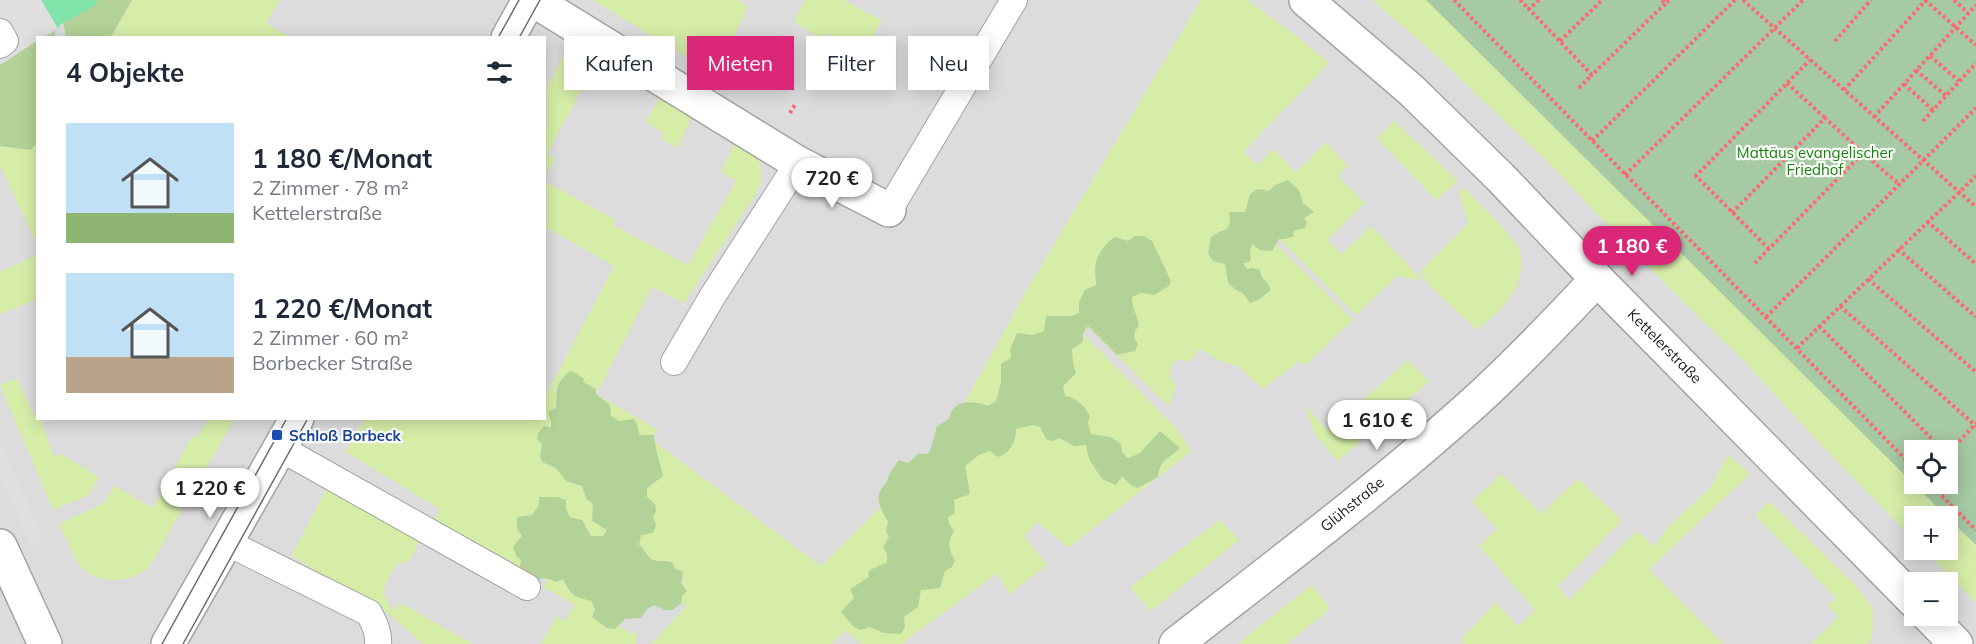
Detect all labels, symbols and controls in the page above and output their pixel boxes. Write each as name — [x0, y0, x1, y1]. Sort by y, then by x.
chip: Kaufen — [564, 36, 675, 90]
chip: Mieten — [687, 36, 794, 90]
chip: Filter — [806, 36, 896, 90]
chip: Neu — [908, 36, 989, 90]
text: 4 Objekte — [66, 56, 184, 89]
icon: filters — [483, 56, 516, 89]
text: 1 180 €/Monat — [252, 142, 432, 175]
park label: Mattäus evangelischer Friedhof — [1737, 143, 1894, 179]
icon: home — [114, 147, 186, 219]
pin: 720 € — [790, 158, 874, 209]
text: 720 € — [805, 165, 859, 190]
text: 2 Zimmer · 78 m² — [252, 175, 409, 200]
text: Kettelerstraße — [252, 200, 382, 225]
pin: 1 180 € — [1577, 226, 1687, 277]
text: 1 180 € — [1597, 233, 1667, 258]
text: 1 220 €/Monat — [252, 292, 432, 325]
icon: home — [114, 297, 186, 369]
street label: Kettelerstraße — [1624, 305, 1706, 387]
text: 2 Zimmer · 60 m² — [252, 325, 409, 350]
text: Borbecker Straße — [252, 350, 413, 375]
pin: 1 610 € — [1322, 400, 1432, 451]
text: 1 610 € — [1342, 407, 1412, 432]
place label: Schloß Borbeck — [289, 426, 402, 445]
marker: Schloß Borbeck — [270, 428, 284, 442]
map controls — [1904, 440, 1958, 626]
button: locate — [1904, 440, 1958, 494]
pin: 1 220 € — [155, 468, 265, 519]
street label: Glühstraße — [1316, 473, 1388, 535]
text: 1 220 € — [175, 475, 245, 500]
button: + — [1904, 506, 1958, 560]
button: − — [1904, 572, 1958, 626]

